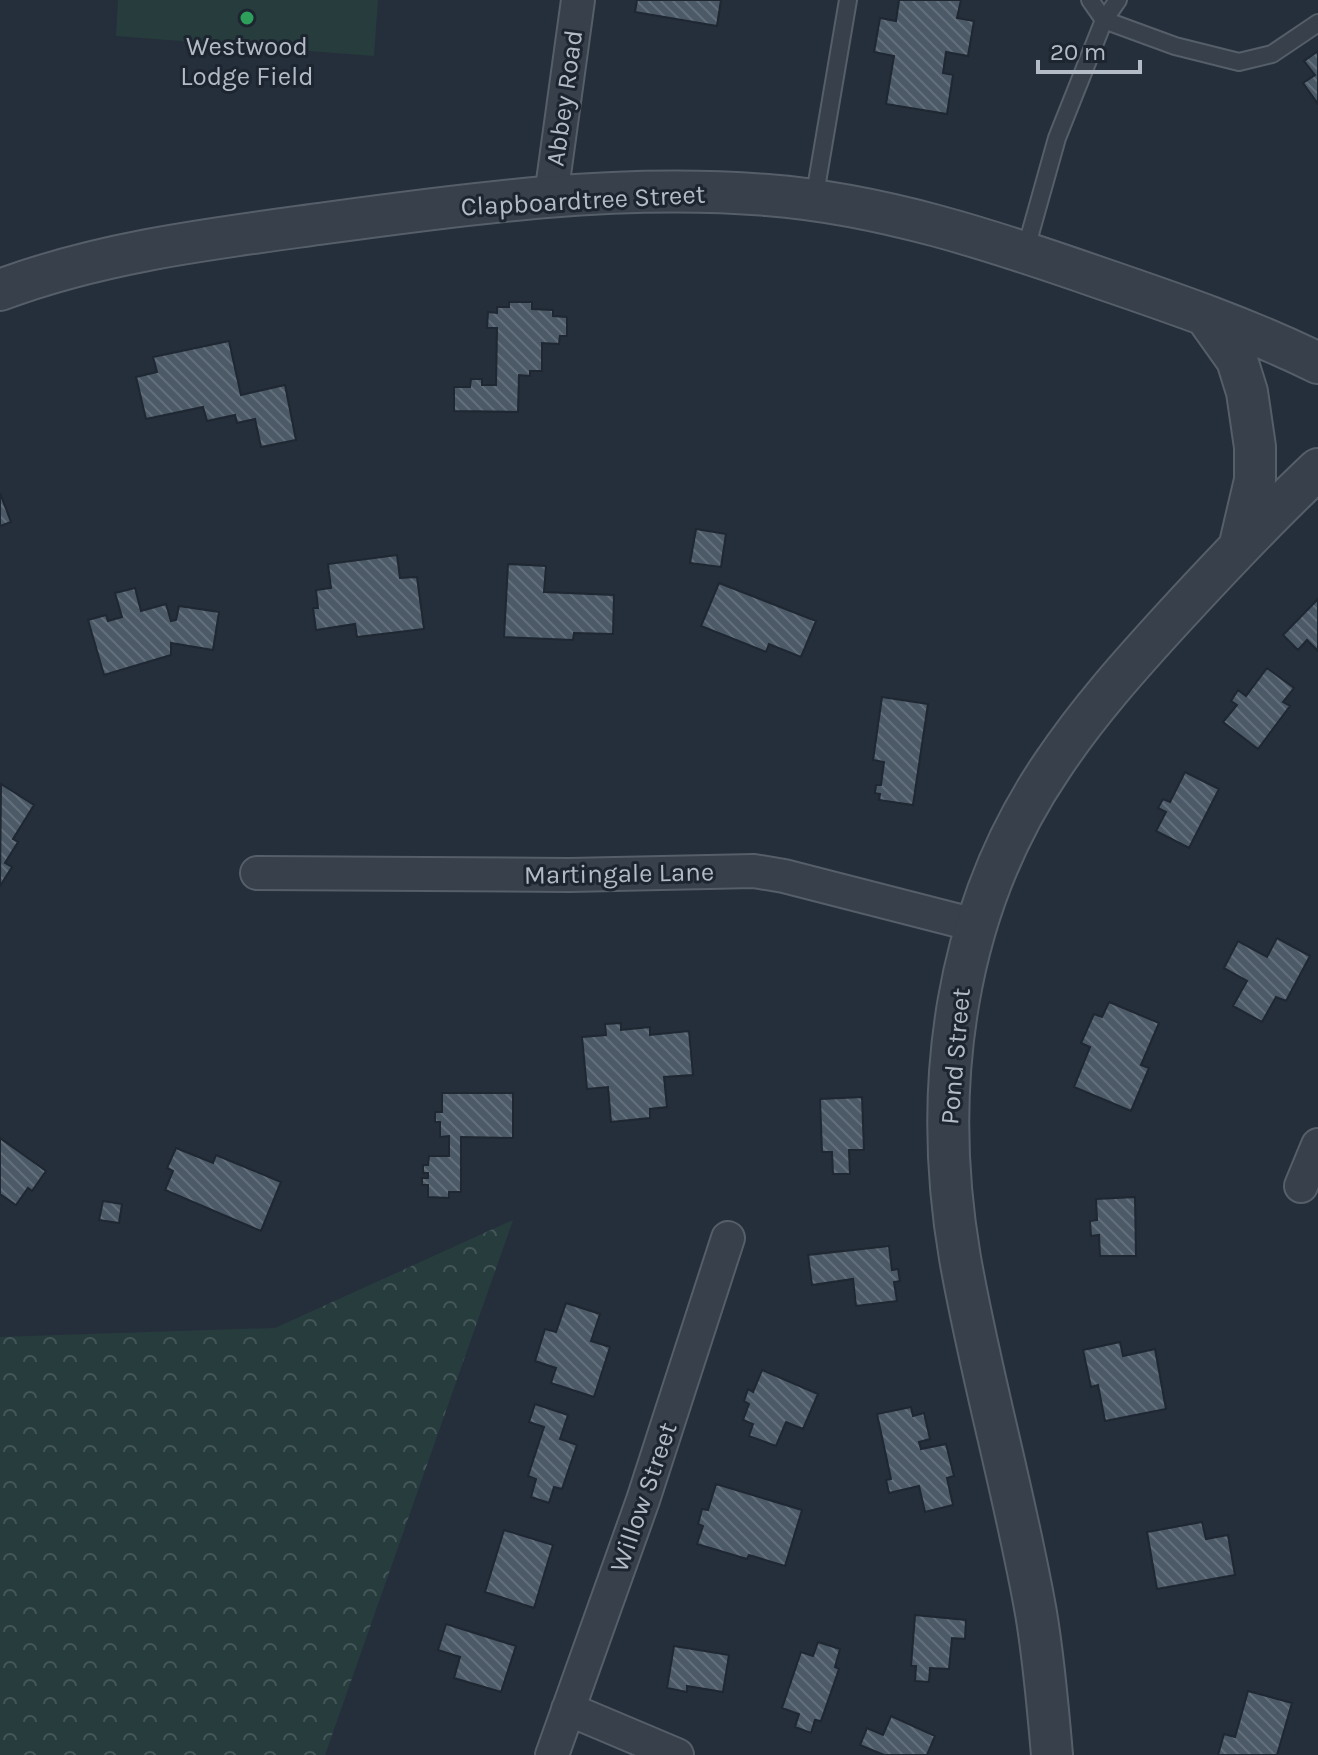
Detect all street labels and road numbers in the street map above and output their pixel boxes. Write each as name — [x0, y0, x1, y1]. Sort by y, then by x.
street label: Abbey Road — [540, 28, 589, 168]
street label: Clapboardtree Street — [460, 179, 706, 222]
street label: Martingale Lane — [524, 856, 714, 891]
street label: Pond Street — [934, 986, 977, 1126]
street label: Willow Street — [603, 1418, 684, 1576]

